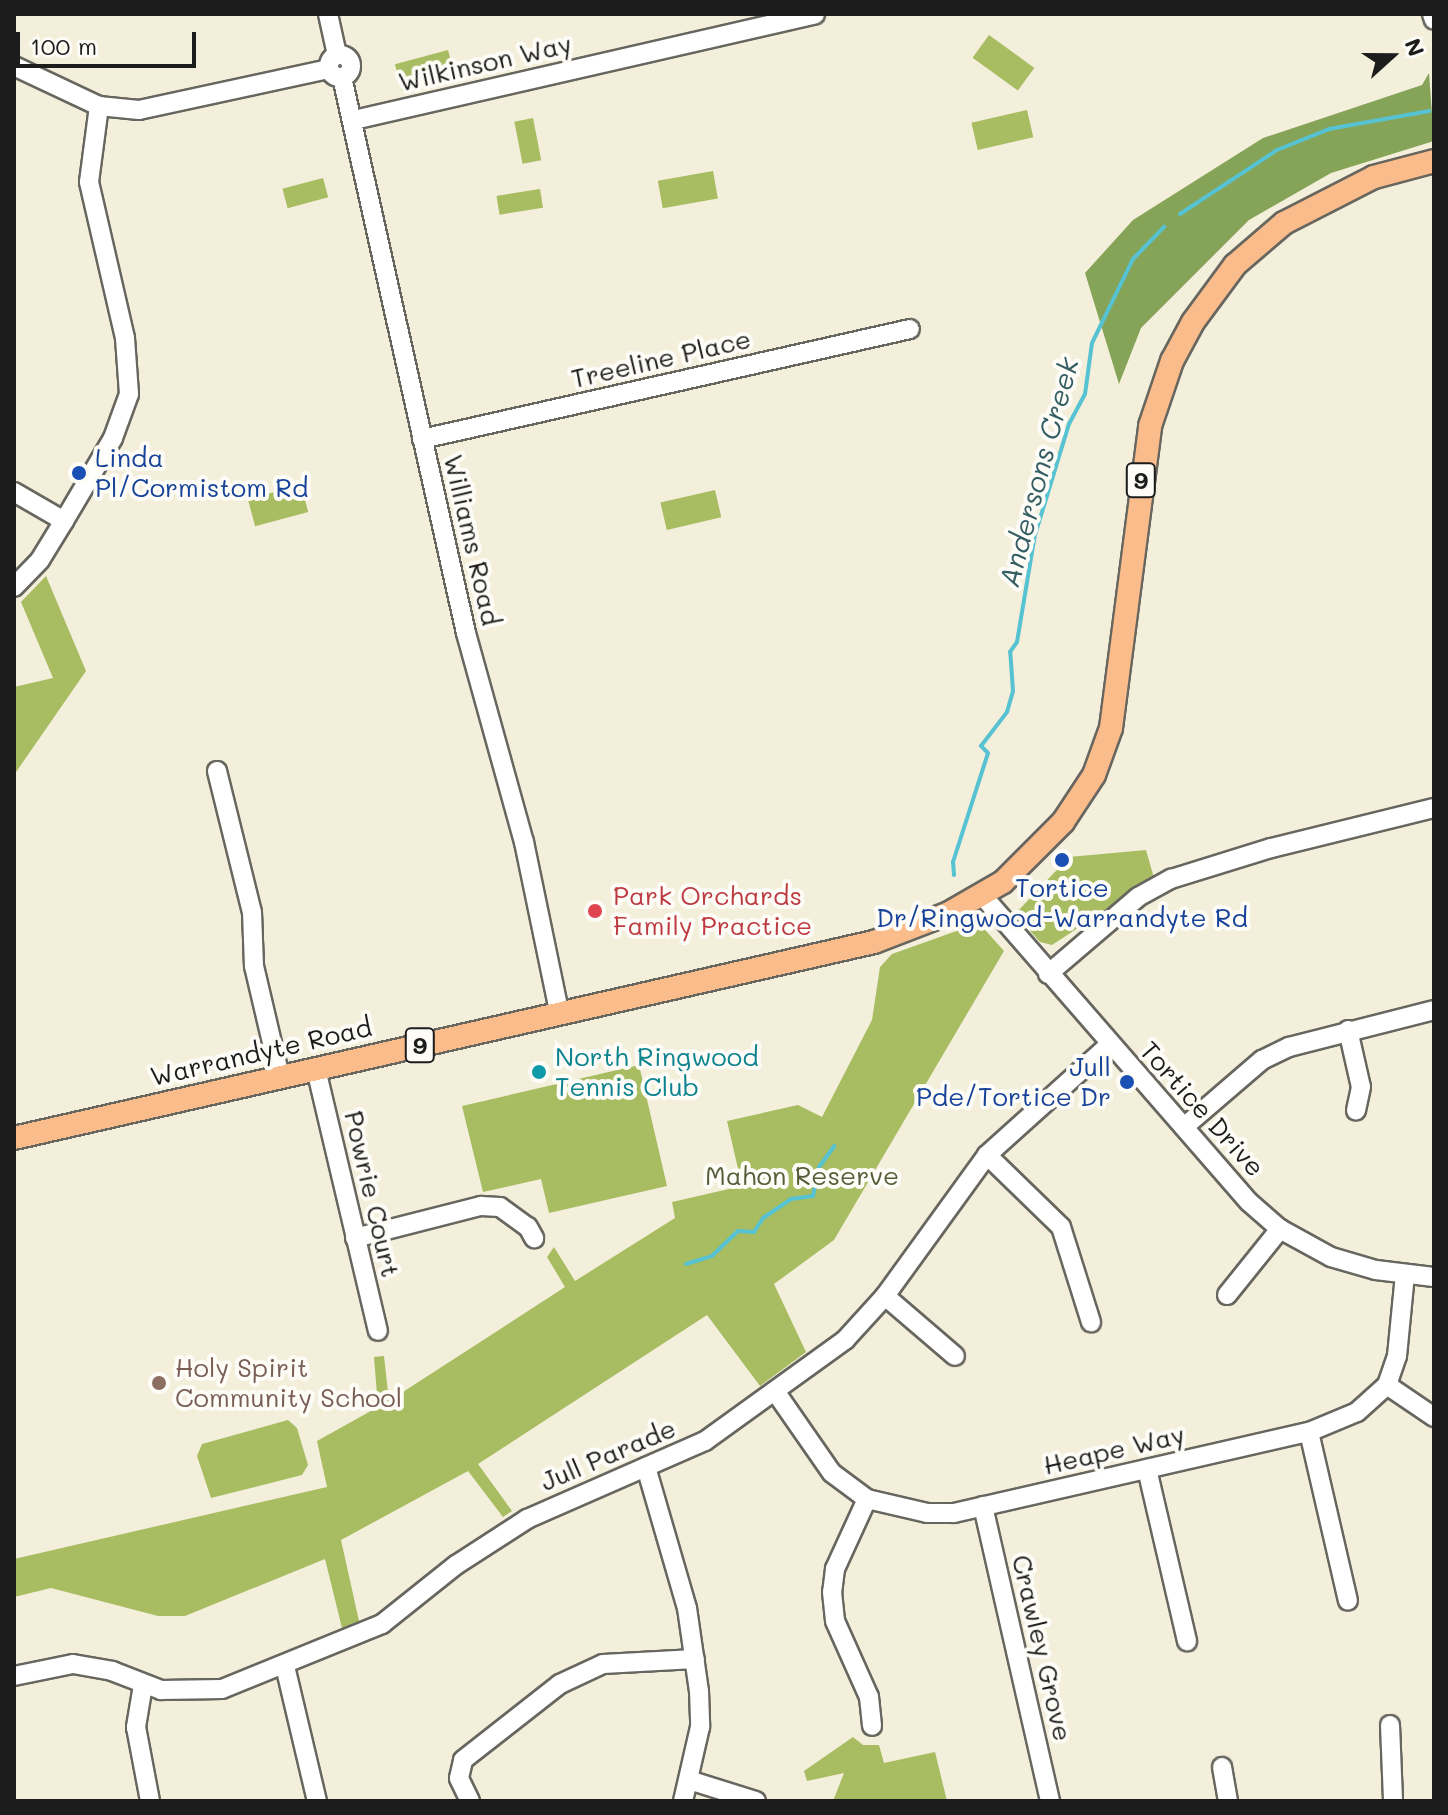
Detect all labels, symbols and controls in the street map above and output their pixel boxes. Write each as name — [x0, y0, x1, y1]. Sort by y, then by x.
scale bar — [20, 16, 200, 66]
north arrow — [1352, 16, 1432, 96]
street label: Wilkinson Way — [395, 28, 575, 98]
text: 100 m — [30, 30, 97, 61]
text: N — [1398, 34, 1431, 60]
street label: Treeline Place — [568, 323, 754, 395]
water label: Andersons Creek — [991, 354, 1085, 590]
place label: Linda Pl/Cormistom Rd — [95, 442, 308, 504]
street label: Williams Road — [437, 452, 507, 628]
road number: 9 — [1125, 460, 1157, 500]
marker: Linda Pl/Cormistom Rd — [70, 464, 88, 482]
marker: Tortice Dr/Ringwood-Warrandyte Rd — [1053, 851, 1071, 869]
place label: Tortice Dr/Ringwood-Warrandyte Rd — [876, 872, 1248, 934]
place label: Park Orchards Family Practice — [613, 880, 812, 942]
marker: Park Orchards Family Practice — [584, 900, 606, 922]
street label: Warrandyte Road — [147, 1011, 375, 1093]
road number: 9 — [404, 1025, 436, 1065]
street label: Tortice Drive — [1133, 1035, 1271, 1183]
place label: North Ringwood Tennis Club — [555, 1041, 759, 1102]
place label: Jull Pde/Tortice Dr — [916, 1051, 1111, 1112]
marker: North Ringwood Tennis Club — [530, 1063, 548, 1081]
marker: Jull Pde/Tortice Dr — [1118, 1073, 1136, 1091]
street label: Powrie Court — [338, 1108, 406, 1280]
park label: Mahon Reserve — [705, 1160, 899, 1192]
place label: Holy Spirit Community School — [175, 1352, 402, 1414]
marker: Holy Spirit Community School — [150, 1374, 168, 1392]
street label: Jull Parade — [536, 1413, 680, 1497]
street label: Heape Way — [1040, 1419, 1188, 1481]
street label: Crawley Grove — [1005, 1552, 1079, 1744]

